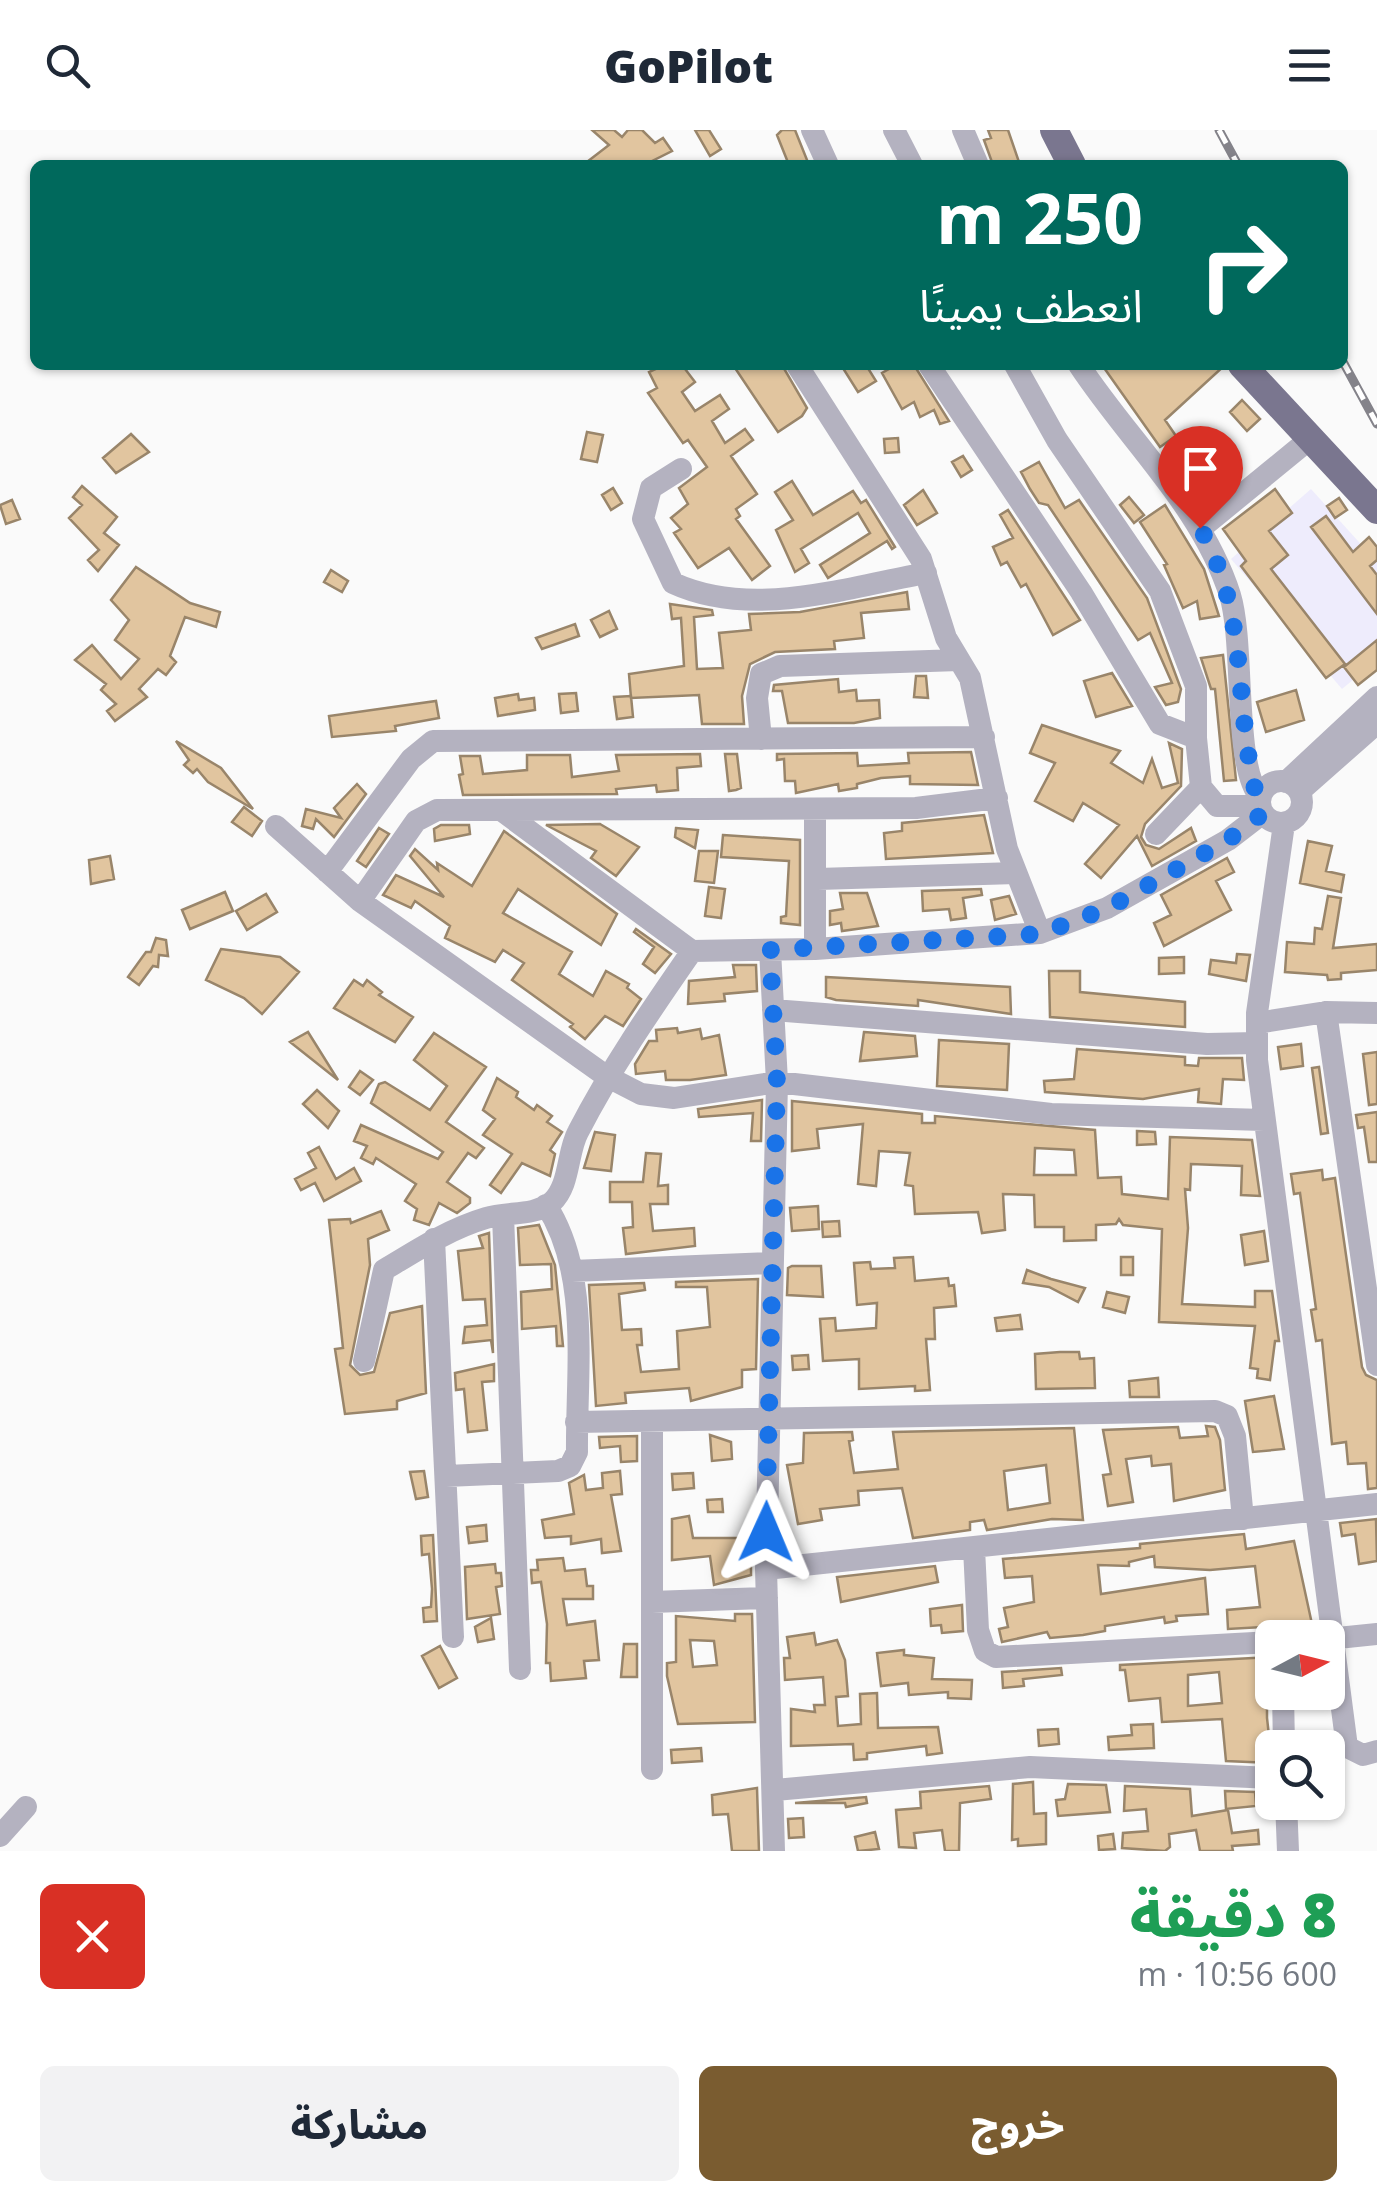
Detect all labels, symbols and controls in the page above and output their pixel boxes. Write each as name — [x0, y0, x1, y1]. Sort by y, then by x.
text: GoPilot — [604, 35, 773, 96]
icon: search — [40, 38, 95, 93]
icon: menu — [1282, 38, 1337, 93]
text: 250 m — [936, 169, 1143, 265]
icon: right — [1178, 200, 1308, 330]
text: انعطف يمينًا — [919, 274, 1143, 335]
pin — [1158, 426, 1243, 529]
icon: arrive — [1173, 441, 1228, 496]
position arrow — [714, 1480, 818, 1584]
north arrow — [1255, 1620, 1345, 1710]
map controls — [1255, 1620, 1345, 1820]
button: search — [1255, 1730, 1345, 1820]
text: 8 دقيقة — [1130, 1873, 1337, 1955]
button: close — [40, 1884, 145, 1989]
text: 600 m · 10:56 — [1138, 1952, 1337, 1995]
button: مشاركة — [40, 2066, 679, 2181]
button: خروج — [699, 2066, 1337, 2181]

